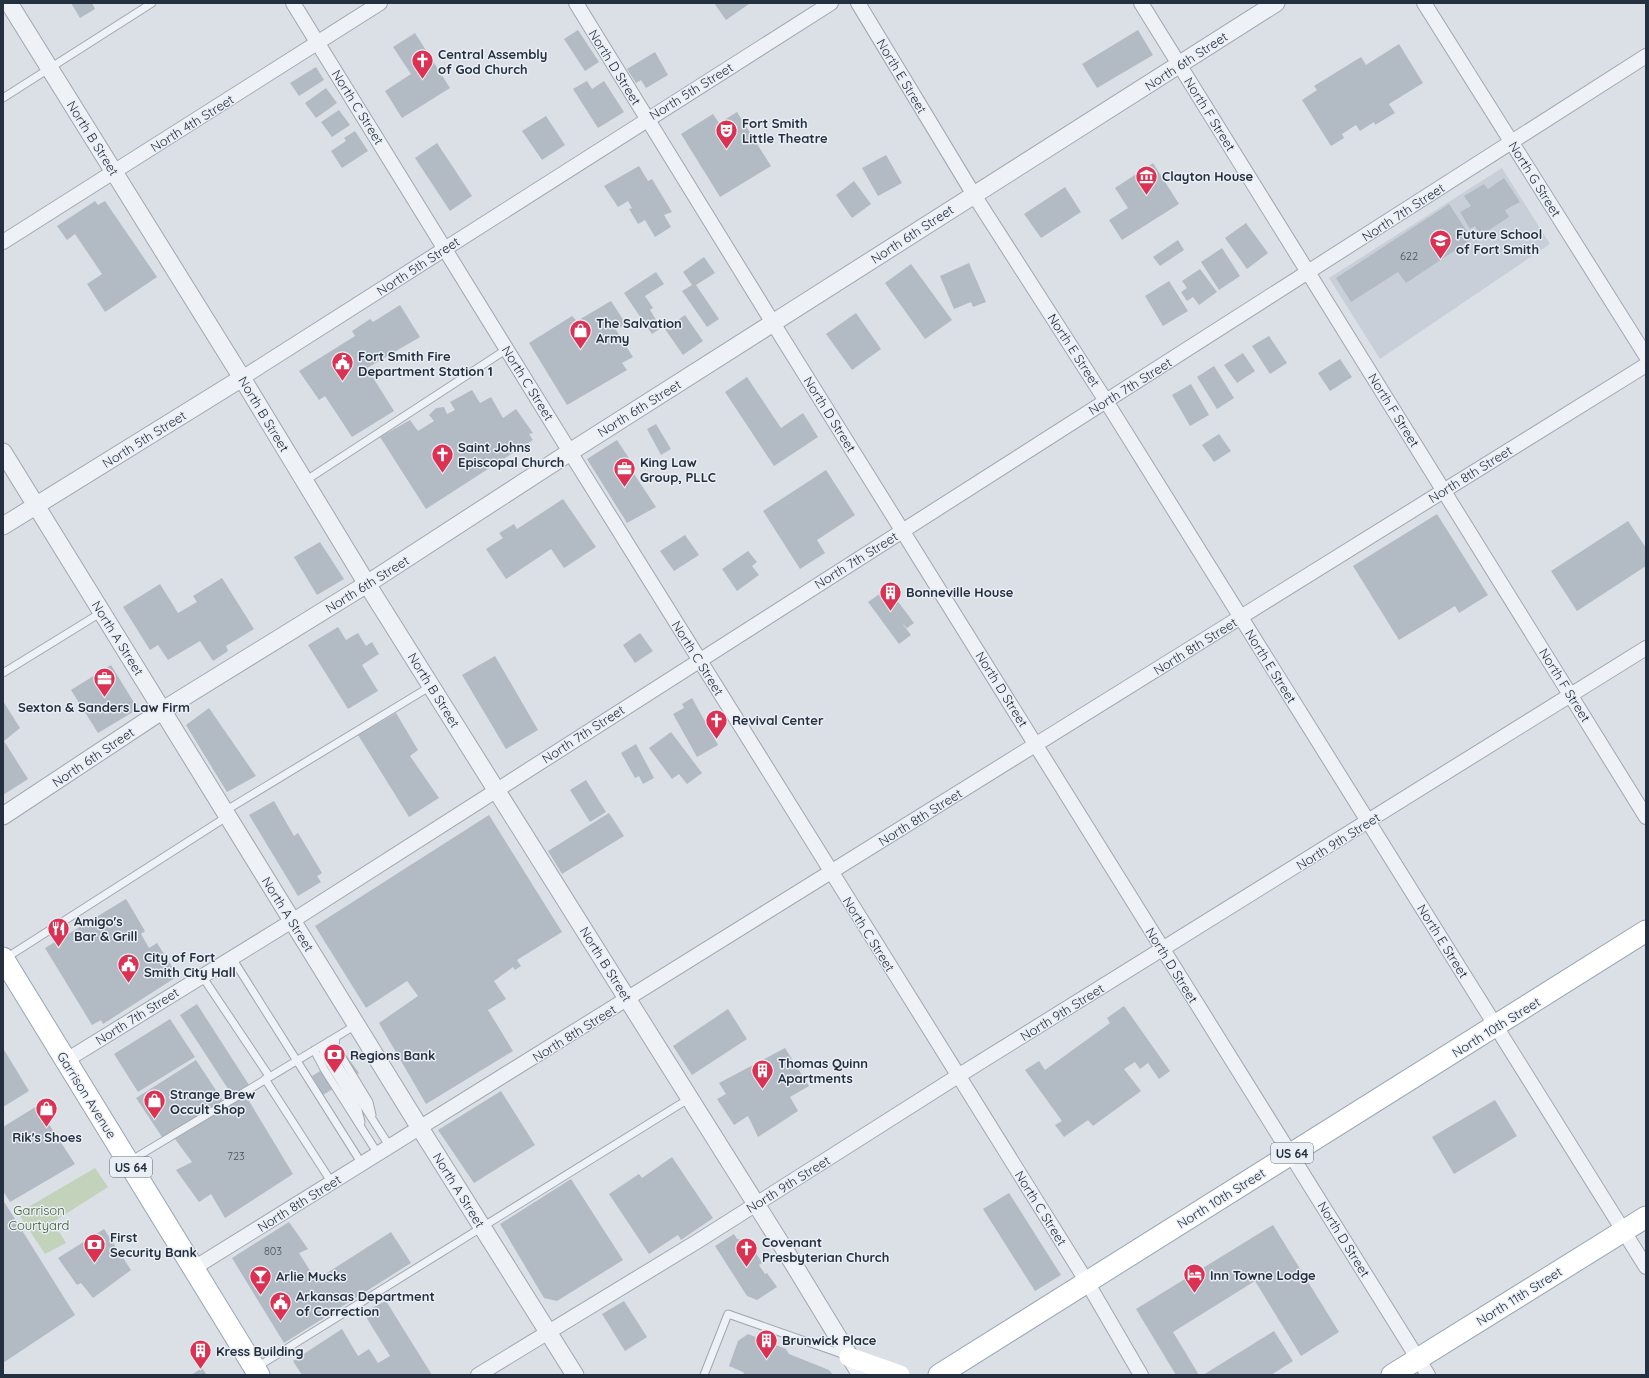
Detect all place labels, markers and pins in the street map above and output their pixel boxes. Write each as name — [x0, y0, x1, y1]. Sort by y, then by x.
place label: Central Assembly of God Church — [438, 46, 547, 77]
church icon: Central Assembly of God Church — [410, 48, 436, 81]
place label: Fort Smith Little Theatre — [742, 115, 828, 146]
theatre icon: Fort Smith Little Theatre — [713, 117, 739, 150]
museum icon: Clayton House — [1134, 163, 1160, 196]
place label: Clayton House — [1162, 168, 1254, 184]
place label: Future School of Fort Smith — [1456, 226, 1542, 257]
school or university icon: Future School of Fort Smith — [1427, 228, 1453, 261]
place label: The Salvation Army — [596, 315, 682, 346]
shop icon: The Salvation Army — [568, 317, 594, 350]
place label: Fort Smith Fire Department Station 1 — [358, 348, 493, 379]
public building icon: Fort Smith Fire Department Station 1 — [329, 350, 355, 383]
place label: Saint Johns Episcopal Church — [458, 439, 564, 470]
church icon: Saint Johns Episcopal Church — [429, 441, 455, 474]
place label: King Law Group, PLLC — [640, 454, 716, 485]
office icon: King Law Group, PLLC — [612, 456, 638, 489]
building icon: Bonneville House — [878, 579, 904, 612]
place label: Bonneville House — [906, 584, 1014, 600]
office icon: Sexton & Sanders Law Firm — [91, 666, 117, 699]
place label: Sexton & Sanders Law Firm — [18, 699, 190, 715]
church icon: Revival Center — [703, 707, 729, 740]
place label: Revival Center — [732, 712, 824, 728]
place label: Amigo's Bar & Grill — [74, 913, 138, 944]
restaurant icon: Amigo's Bar & Grill — [46, 915, 72, 948]
place label: City of Fort Smith City Hall — [144, 949, 236, 980]
public building icon: City of Fort Smith City Hall — [116, 951, 142, 984]
bank icon: Regions Bank — [322, 1042, 348, 1075]
place label: Regions Bank — [350, 1047, 435, 1063]
place label: Thomas Quinn Apartments — [778, 1055, 868, 1086]
building icon: Thomas Quinn Apartments — [750, 1057, 776, 1090]
place label: Strange Brew Occult Shop — [170, 1086, 255, 1117]
shop icon: Strange Brew Occult Shop — [142, 1088, 168, 1121]
shop icon: Rik's Shoes — [34, 1096, 60, 1129]
place label: Rik's Shoes — [12, 1129, 82, 1145]
place label: First Security Bank — [110, 1229, 197, 1260]
bank icon: First Security Bank — [82, 1231, 108, 1264]
place label: Covenant Presbyterian Church — [762, 1234, 889, 1265]
church icon: Covenant Presbyterian Church — [733, 1236, 759, 1269]
hotel icon: Inn Towne Lodge — [1182, 1262, 1208, 1295]
bar icon: Arlie Mucks — [247, 1263, 273, 1296]
place label: Inn Towne Lodge — [1210, 1267, 1316, 1283]
place label: Arlie Mucks — [276, 1268, 346, 1284]
place label: Arkansas Department of Correction — [296, 1288, 435, 1319]
public building icon: Arkansas Department of Correction — [267, 1290, 293, 1323]
building icon: Brunwick Place — [754, 1327, 780, 1360]
place label: Brunwick Place — [782, 1332, 877, 1348]
building icon: Kress Building — [188, 1338, 214, 1371]
place label: Kress Building — [216, 1343, 303, 1359]

